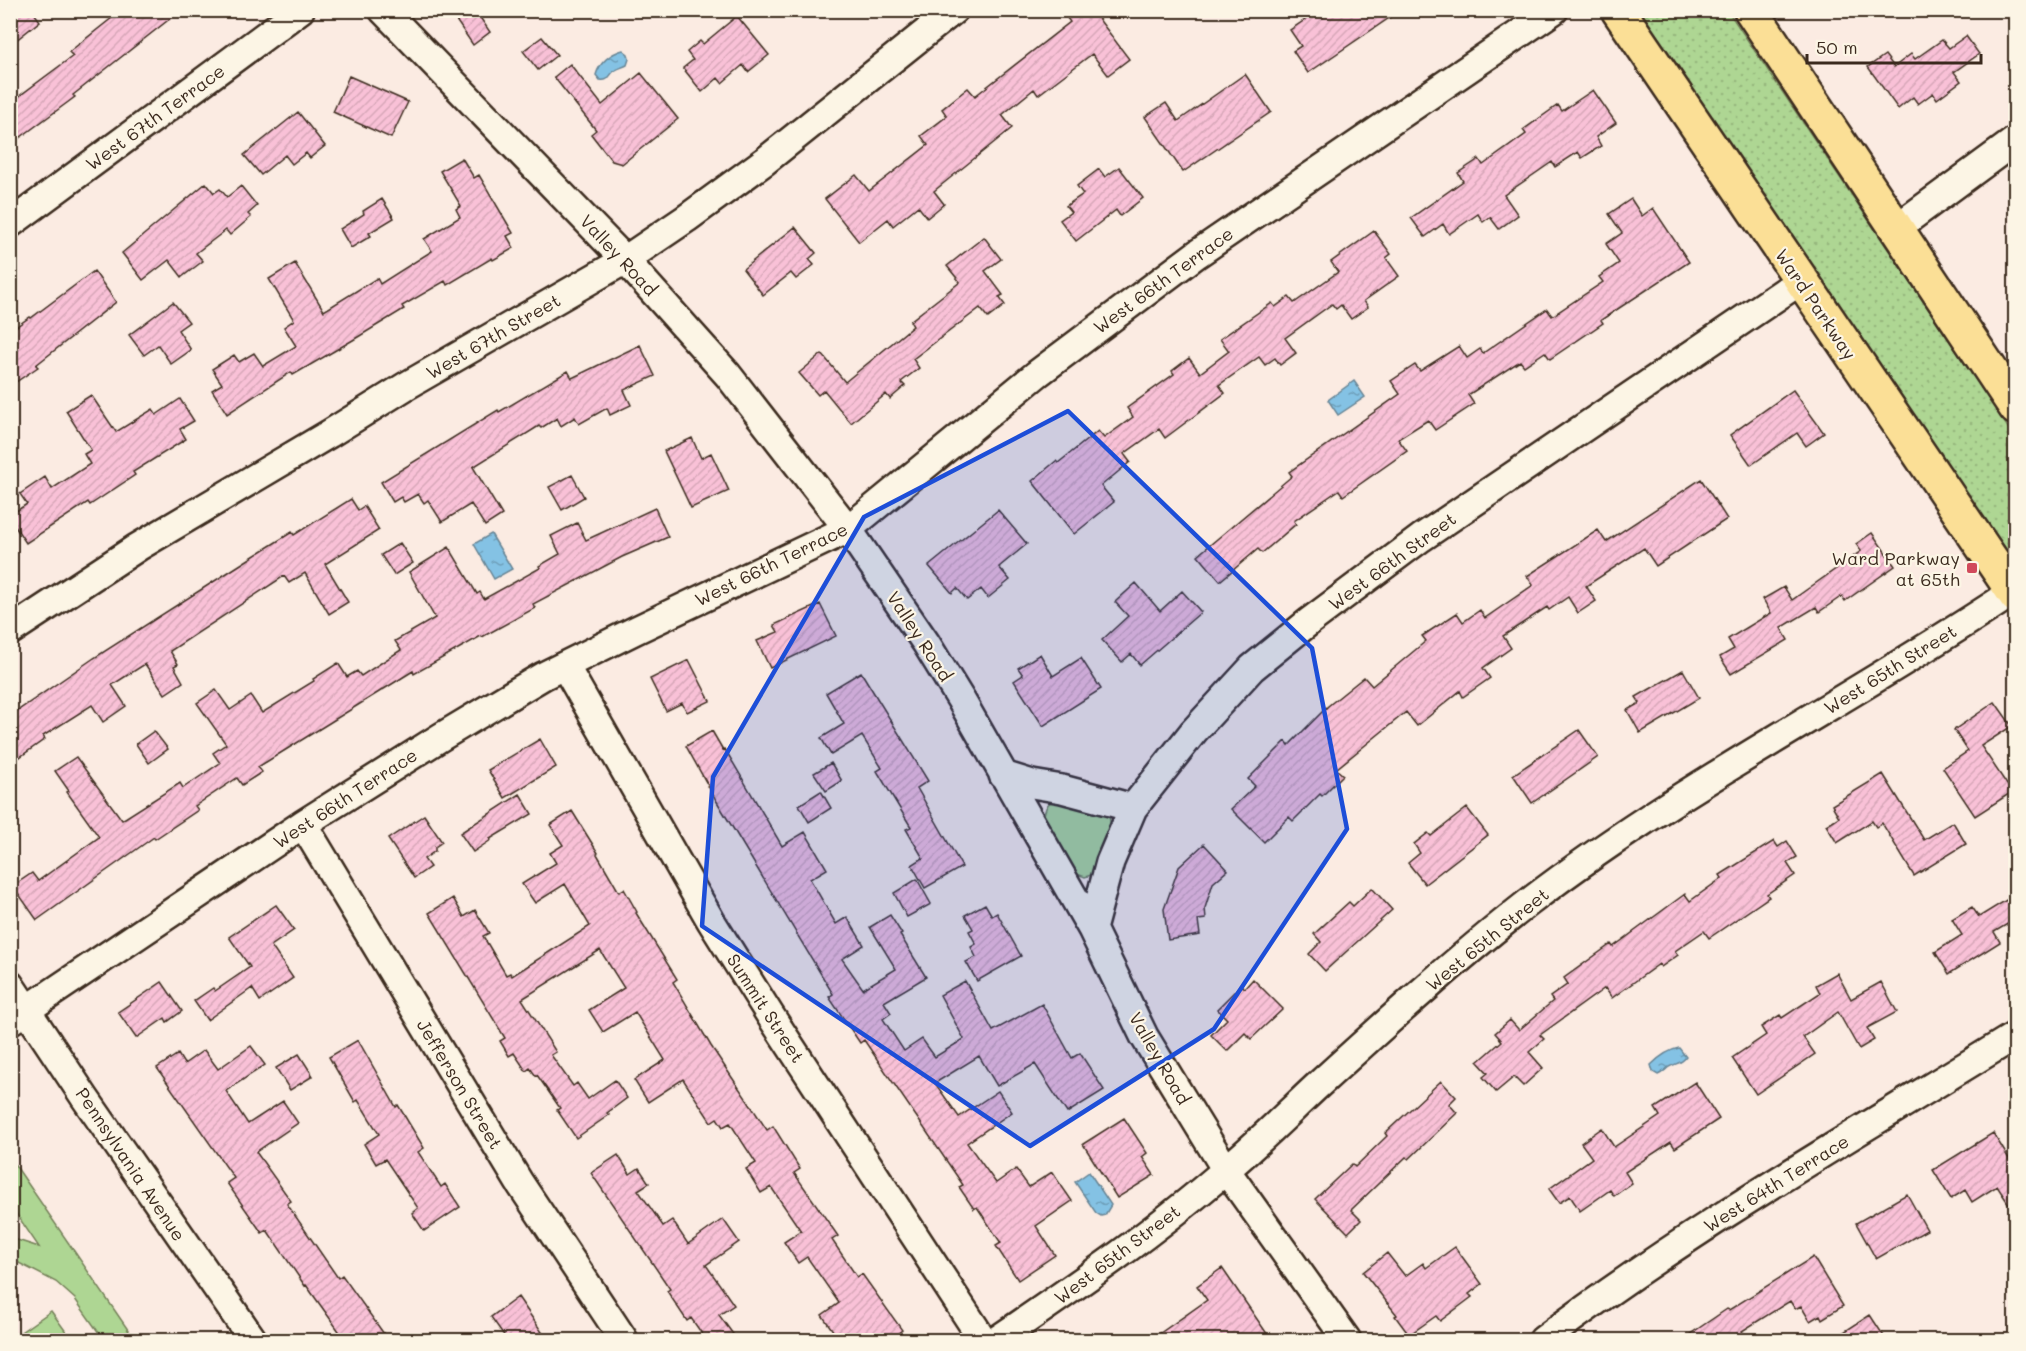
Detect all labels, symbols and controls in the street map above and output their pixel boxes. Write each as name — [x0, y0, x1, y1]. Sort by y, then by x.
scale bar — [1807, 27, 1981, 65]
text: 50 m — [1816, 35, 1858, 59]
street label: West 67th Terrace — [81, 58, 229, 176]
street label: Valley Road — [575, 209, 663, 301]
street label: West 66th Terrace — [1088, 221, 1238, 339]
street label: Ward Parkway — [1770, 244, 1862, 364]
street label: West 67th Street — [421, 288, 565, 384]
street label: West 66th Street — [1323, 507, 1461, 615]
street label: West 66th Terrace — [691, 517, 851, 611]
place label: Ward Parkway at 65th — [1831, 546, 1960, 591]
marker: Ward Parkway at 65th — [1965, 561, 1979, 575]
street label: Valley Road — [882, 586, 958, 686]
street label: West 65th Street — [1819, 619, 1961, 719]
street label: West 66th Terrace — [268, 742, 422, 854]
street label: West 65th Street — [1420, 882, 1554, 996]
street label: Summit Street — [722, 949, 810, 1067]
street label: Valley Road — [1124, 1007, 1196, 1109]
street label: Jefferson Street — [412, 1015, 508, 1153]
street label: Pennsylvania Avenue — [71, 1083, 191, 1245]
street label: West 64th Terrace — [1699, 1129, 1853, 1237]
street label: West 65th Street — [1049, 1199, 1185, 1309]

